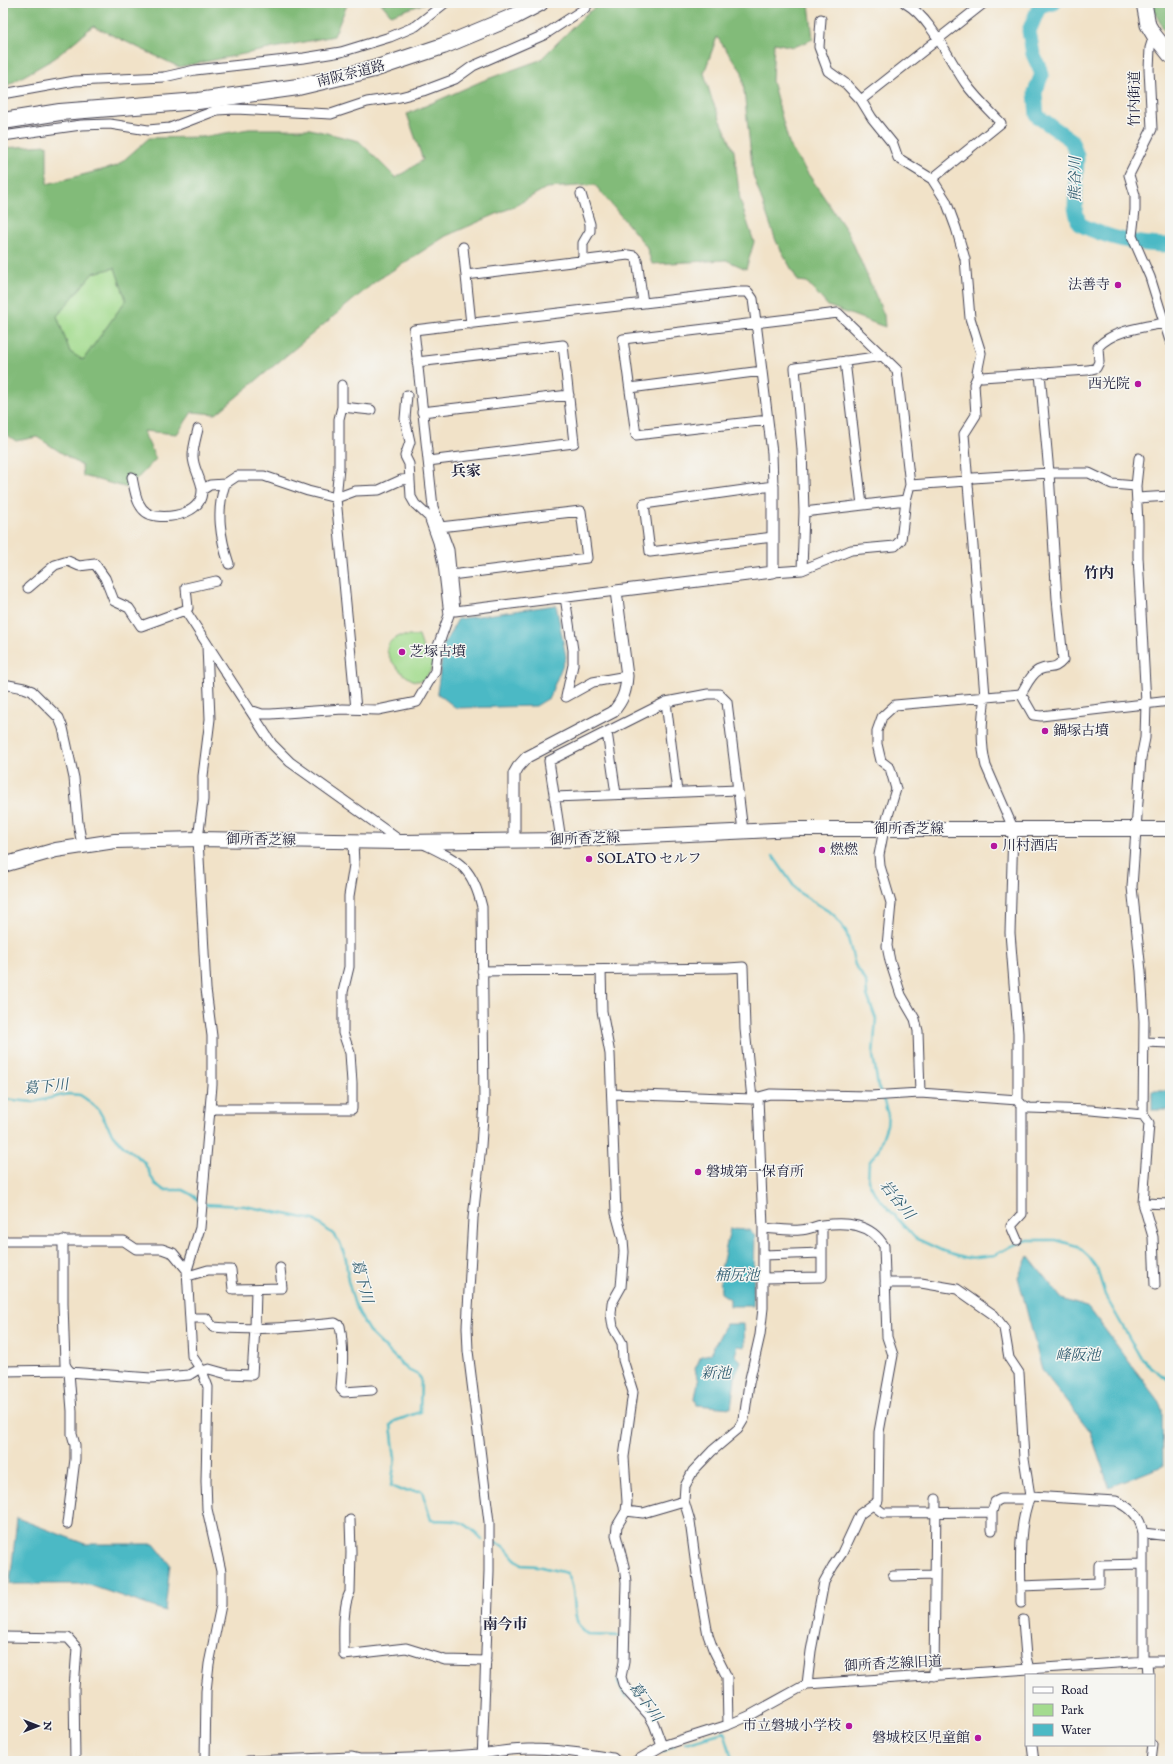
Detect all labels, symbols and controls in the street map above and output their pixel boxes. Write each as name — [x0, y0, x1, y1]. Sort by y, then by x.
street label: 南阪奈道路 — [315, 57, 387, 91]
street label: 竹内街道 — [1126, 71, 1144, 127]
water label: 熊谷川 — [1066, 155, 1085, 202]
place label: 法善寺 — [1068, 276, 1110, 294]
marker: 法善寺 — [1113, 280, 1123, 290]
place label: 西光院 — [1088, 375, 1130, 393]
marker: 西光院 — [1133, 379, 1143, 389]
district label: 兵家 — [451, 462, 481, 481]
district label: 竹内 — [1084, 564, 1114, 583]
place label: 芝塚古墳 — [410, 643, 466, 661]
marker: 芝塚古墳 — [397, 647, 407, 657]
place label: 鍋塚古墳 — [1053, 722, 1109, 740]
marker: 鍋塚古墳 — [1040, 726, 1050, 736]
street label: 御所香芝線 — [874, 820, 944, 838]
street label: 御所香芝線 — [550, 829, 620, 849]
street label: 御所香芝線 — [226, 830, 296, 850]
place label: 川村酒店 — [1002, 837, 1058, 855]
place label: 燃燃 — [830, 841, 858, 859]
marker: 川村酒店 — [989, 841, 999, 851]
marker: 燃燃 — [817, 845, 827, 855]
place label: SOLATO セルフ — [597, 850, 702, 868]
marker: SOLATO セルフ — [584, 854, 594, 864]
water label: 葛下川 — [23, 1075, 71, 1099]
place label: 磐城第一保育所 — [706, 1163, 804, 1181]
marker: 磐城第一保育所 — [693, 1167, 703, 1177]
water label: 岩谷川 — [875, 1177, 920, 1225]
water label: 葛下川 — [347, 1257, 378, 1307]
water label: 桶尻池 — [714, 1266, 761, 1285]
water label: 峰阪池 — [1055, 1346, 1102, 1365]
water label: 新池 — [701, 1364, 733, 1383]
district label: 南今市 — [482, 1615, 528, 1634]
street label: 御所香芝線旧道 — [844, 1652, 942, 1676]
legend — [1025, 1674, 1155, 1746]
water label: 葛下川 — [624, 1678, 667, 1727]
text: Road — [1061, 1683, 1089, 1698]
text: Park — [1061, 1703, 1084, 1718]
north arrow — [18, 1706, 58, 1746]
place label: 市立磐城小学校 — [743, 1717, 841, 1735]
text: N — [40, 1720, 54, 1731]
marker: 市立磐城小学校 — [844, 1721, 854, 1731]
text: Water — [1061, 1723, 1092, 1738]
place label: 磐城校区児童館 — [872, 1729, 970, 1747]
marker: 磐城校区児童館 — [973, 1733, 983, 1743]

